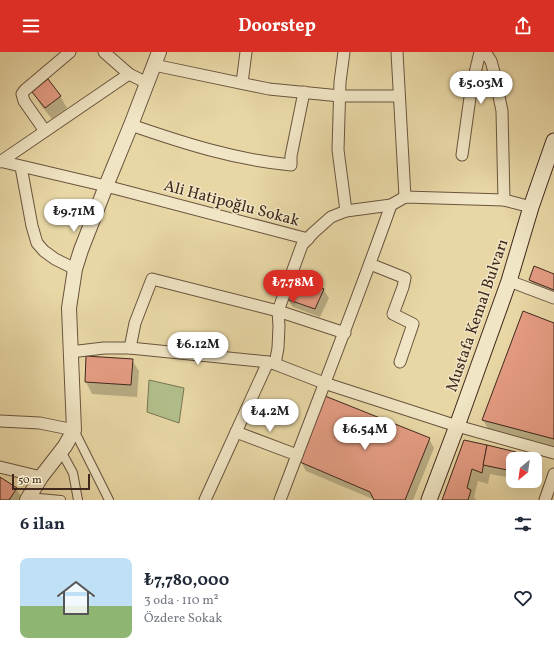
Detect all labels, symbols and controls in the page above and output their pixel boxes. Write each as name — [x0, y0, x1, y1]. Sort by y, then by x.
text: Doorstep — [238, 14, 316, 39]
icon: menu — [20, 15, 42, 37]
icon: share — [512, 15, 534, 37]
pin: ₺5.03M — [448, 71, 514, 105]
text: ₺5.03M — [459, 75, 503, 93]
street label: Ali Hatipoğlu Sokak — [161, 175, 302, 233]
pin: ₺9.71M — [41, 199, 107, 233]
text: ₺9.71M — [53, 203, 95, 221]
street label: Mustafa Kemal Bulvarı — [441, 236, 514, 395]
pin: ₺7.78M — [260, 270, 326, 304]
text: ₺7.78M — [272, 274, 314, 292]
pin: ₺6.12M — [165, 332, 231, 366]
text: ₺6.12M — [176, 336, 220, 354]
pin: ₺4.2M — [242, 399, 298, 433]
text: ₺4.2M — [251, 403, 289, 421]
pin: ₺6.54M — [332, 417, 398, 451]
text: ₺6.54M — [342, 421, 388, 439]
north arrow — [506, 452, 542, 488]
map controls — [506, 452, 542, 488]
scale bar — [12, 472, 90, 491]
text: 50 m — [18, 473, 42, 488]
text: 6 ilan — [20, 513, 65, 536]
icon: filters — [512, 513, 534, 535]
text: ₺7,780,000 — [144, 569, 229, 592]
icon: home — [52, 574, 100, 622]
icon: heart — [512, 587, 534, 609]
text: 3 oda · 110 m² — [144, 592, 219, 610]
text: Özdere Sokak — [144, 610, 222, 628]

